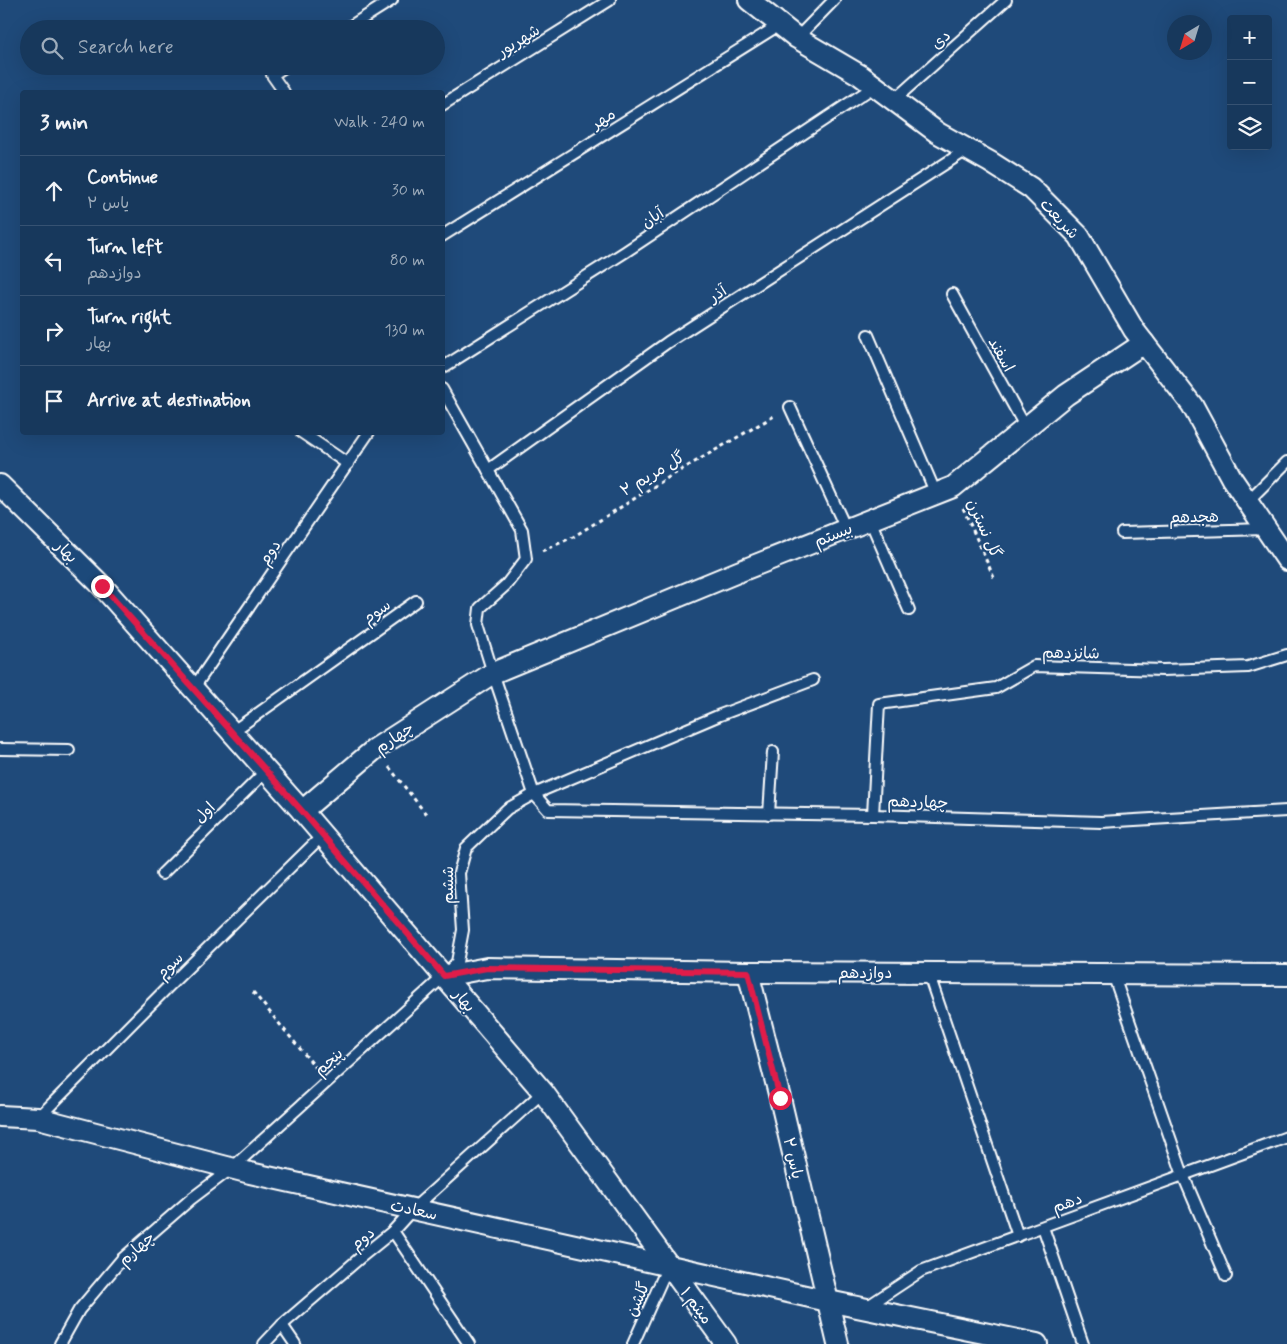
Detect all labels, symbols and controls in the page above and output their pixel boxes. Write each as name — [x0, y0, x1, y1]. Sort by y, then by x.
north arrow — [1167, 15, 1212, 60]
map controls — [1227, 15, 1272, 150]
button: + — [1227, 15, 1272, 60]
search box — [20, 20, 445, 75]
street label: شهریور — [492, 20, 544, 64]
street label: دی — [927, 26, 955, 55]
icon: search — [38, 34, 66, 62]
text: Search here — [78, 35, 174, 60]
button: − — [1227, 60, 1272, 105]
street label: مهر — [586, 104, 620, 136]
button: layers — [1227, 105, 1272, 150]
text: 3 min — [40, 109, 88, 137]
text: Walk · 240 m — [334, 112, 425, 133]
text: Continue — [87, 165, 158, 190]
icon: ahead — [40, 177, 68, 205]
text: 30 m — [392, 180, 425, 201]
text: یاس ۲ — [87, 193, 129, 214]
street label: شریعت — [1035, 194, 1083, 244]
street label: آبان — [637, 202, 669, 233]
text: Turn left — [87, 235, 163, 260]
icon: left — [40, 247, 68, 275]
text: 80 m — [390, 250, 425, 271]
text: دوازدهم — [87, 263, 141, 284]
street label: آذر — [703, 280, 732, 309]
text: Turn right — [87, 305, 171, 330]
icon: right — [40, 317, 68, 345]
text: 130 m — [384, 320, 425, 341]
text: بهار — [87, 333, 111, 354]
street label: اسفند — [983, 334, 1019, 376]
icon: arrive — [40, 387, 68, 415]
text: Arrive at destination — [87, 388, 251, 413]
street label: گل مریم ۲ — [617, 447, 690, 503]
street label: گل نسترن — [961, 496, 1006, 562]
street label: هجدهم — [1169, 507, 1219, 529]
street label: بیستم — [811, 518, 856, 553]
street label: بهار — [49, 535, 82, 568]
street label: دوم — [254, 536, 287, 570]
route end — [91, 575, 114, 598]
street label: سوم — [358, 595, 396, 630]
street label: شانزدهم — [1042, 642, 1100, 666]
street label: چهارم — [371, 718, 419, 760]
street label: چهاردهم — [887, 791, 949, 815]
street label: اول — [190, 798, 220, 828]
street label: ششم — [438, 866, 460, 904]
street label: سوم — [152, 948, 189, 985]
street label: دوازدهم — [838, 963, 892, 985]
street label: بهار — [447, 983, 480, 1017]
street label: پنجم — [310, 1044, 349, 1081]
route start — [769, 1087, 792, 1110]
street label: یاس ۲ — [778, 1135, 808, 1181]
street label: دهم — [1050, 1188, 1086, 1219]
street label: سعادت — [388, 1195, 439, 1226]
street label: دوم — [346, 1223, 380, 1256]
street label: چهارم — [114, 1227, 160, 1272]
street label: گلشن — [622, 1279, 655, 1320]
street label: میثم ۱ — [674, 1283, 717, 1329]

